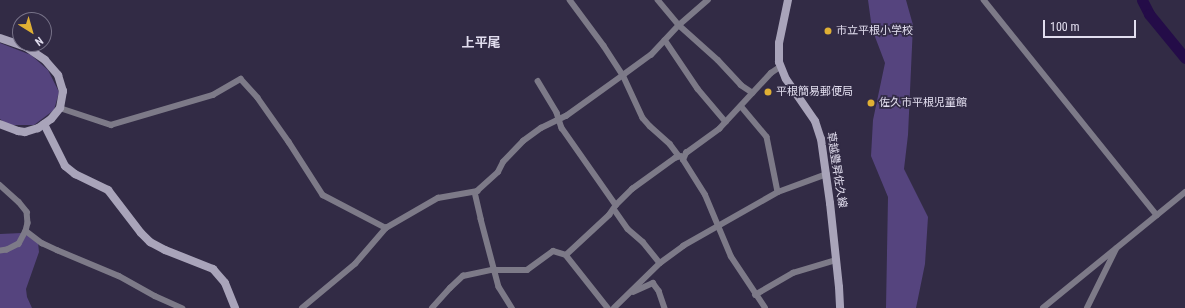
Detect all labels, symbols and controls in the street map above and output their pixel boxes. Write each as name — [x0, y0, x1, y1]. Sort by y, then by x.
north arrow — [12, 12, 52, 52]
scale bar — [1045, 12, 1138, 38]
text: 100 m — [1050, 20, 1080, 34]
place label: 市立平根小学校 — [836, 24, 913, 38]
marker: 市立平根小学校 — [823, 26, 833, 36]
text: N — [32, 34, 46, 48]
district label: 上平尾 — [462, 35, 500, 51]
place label: 平根簡易郵便局 — [776, 85, 853, 99]
marker: 平根簡易郵便局 — [763, 87, 773, 97]
place label: 佐久市平根児童館 — [879, 96, 967, 110]
marker: 佐久市平根児童館 — [866, 98, 876, 108]
street label: 草越豊昇佐久線 — [823, 131, 849, 209]

